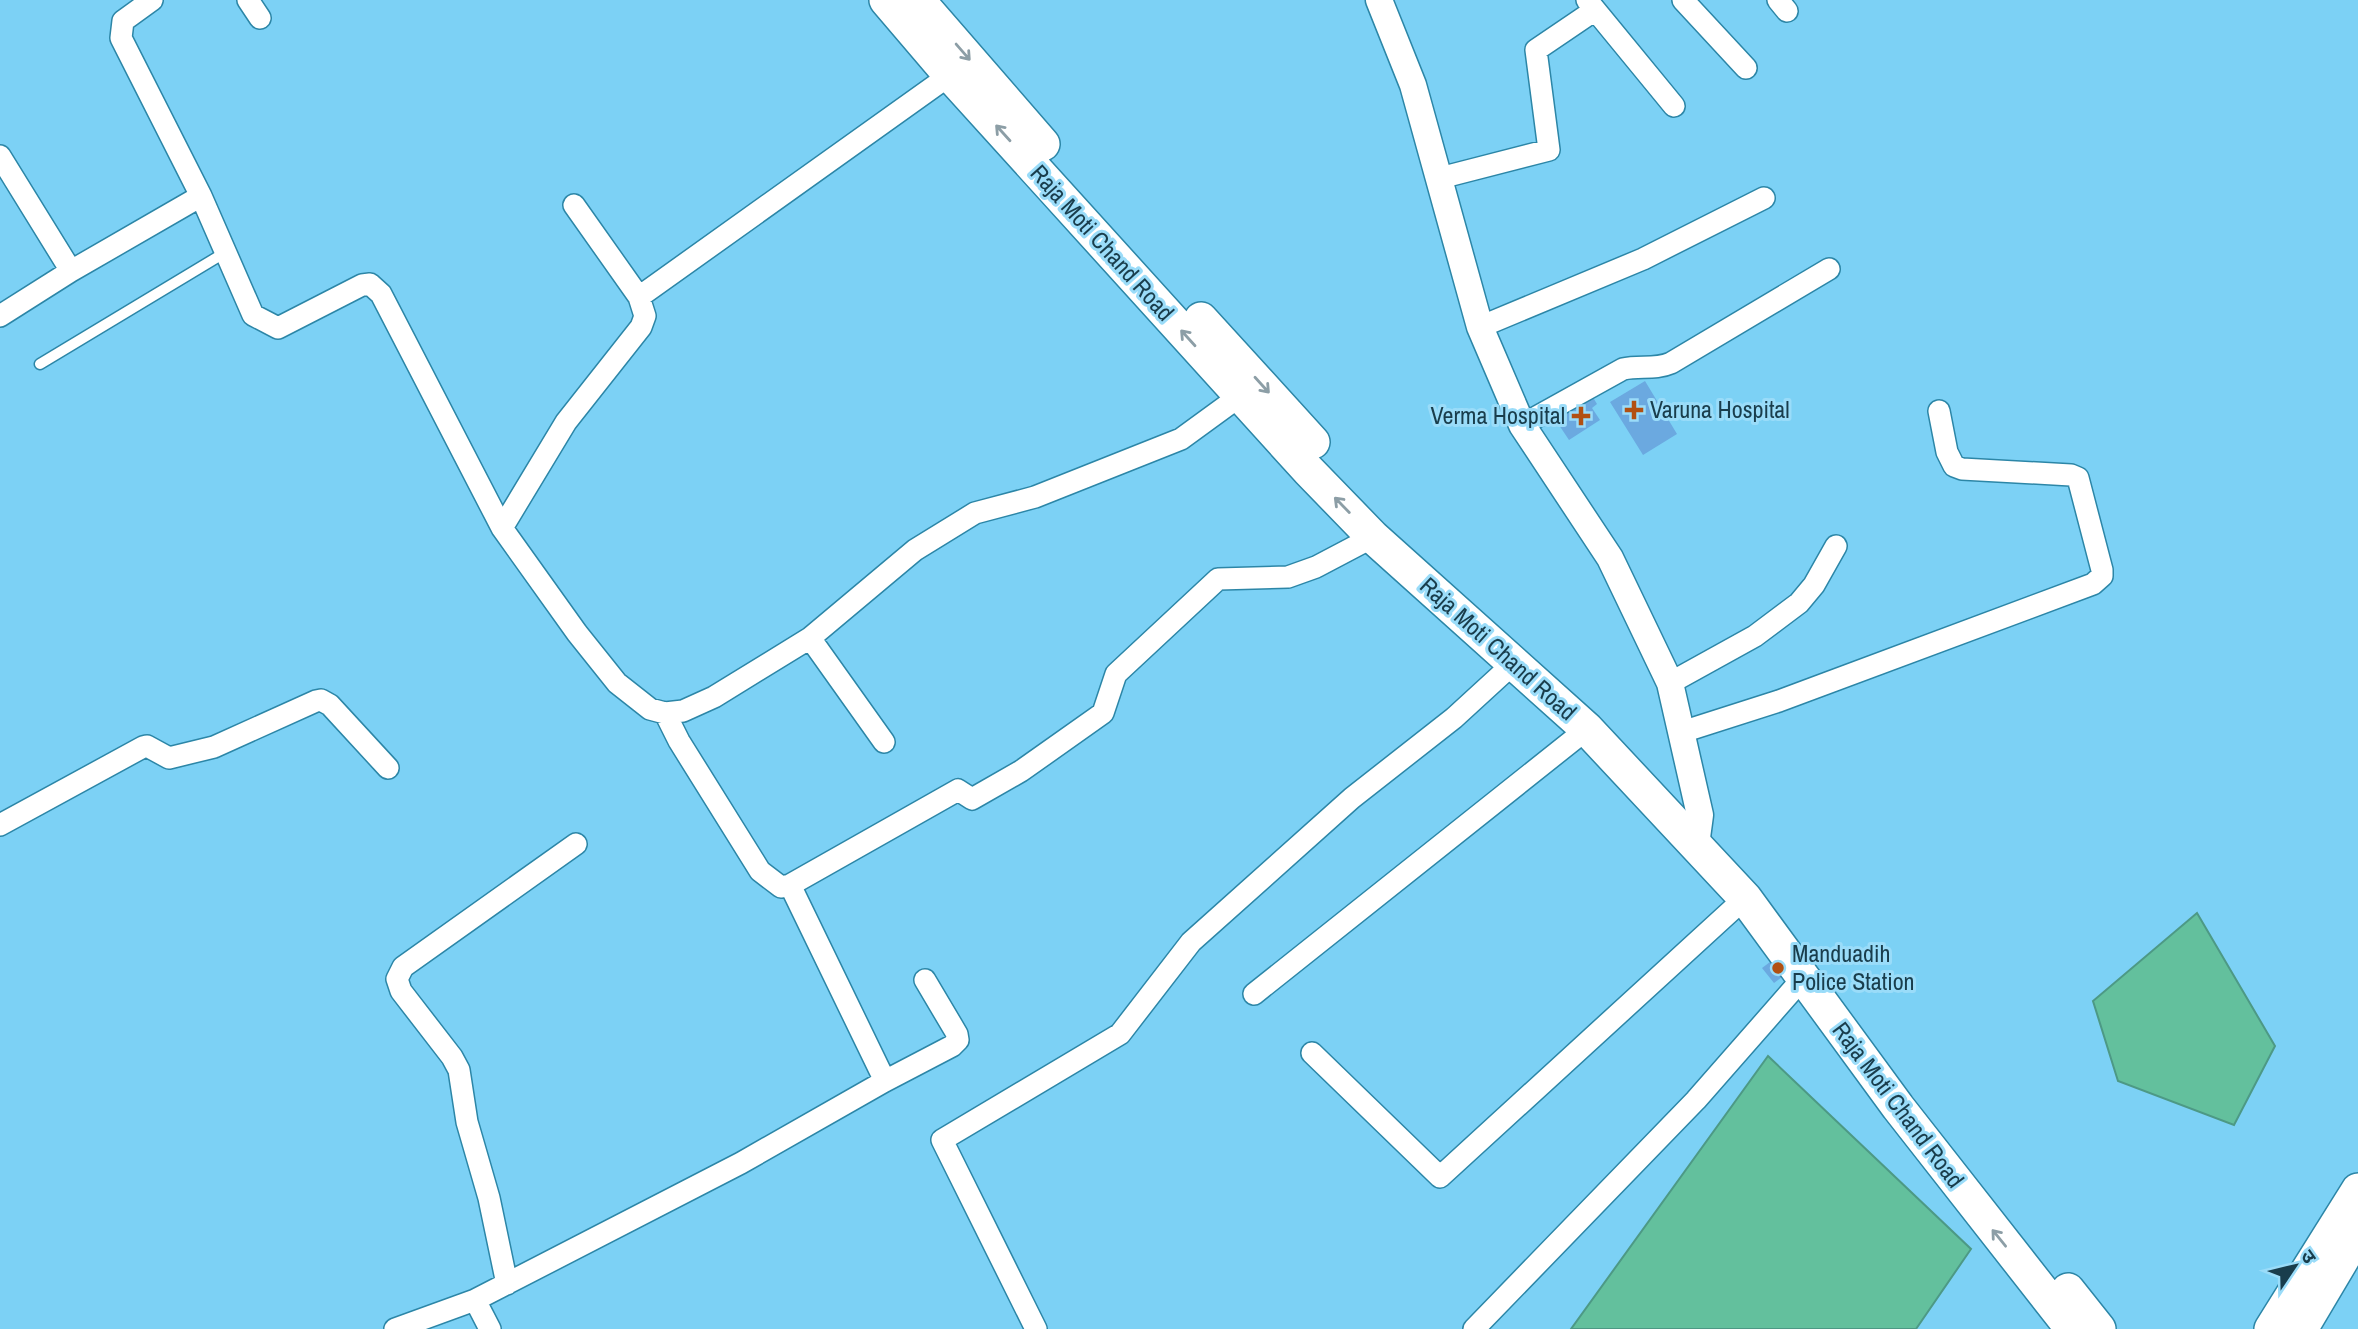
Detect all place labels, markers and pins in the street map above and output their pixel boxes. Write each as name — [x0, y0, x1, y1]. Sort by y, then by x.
place label: Varuna Hospital — [1650, 393, 1790, 425]
place label: Verma Hospital — [1430, 399, 1565, 431]
marker: Varuna Hospital — [1624, 400, 1644, 420]
marker: Verma Hospital — [1571, 406, 1591, 426]
place label: Manduadih Police Station — [1792, 937, 1915, 997]
marker: Manduadih Police Station — [1770, 960, 1786, 976]

